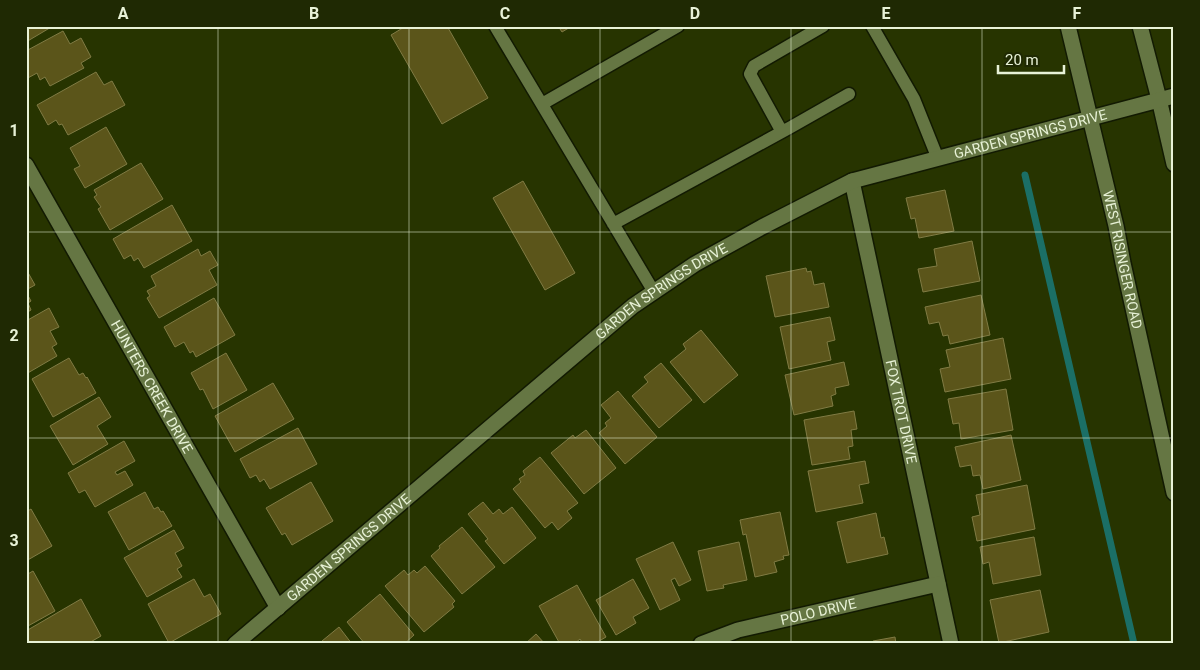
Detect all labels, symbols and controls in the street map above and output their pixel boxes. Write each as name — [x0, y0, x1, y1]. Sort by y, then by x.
text: A — [118, 4, 129, 23]
text: B — [309, 4, 319, 23]
text: C — [500, 4, 510, 23]
text: D — [690, 4, 700, 23]
text: E — [882, 4, 891, 23]
text: F — [1073, 4, 1082, 23]
scale bar — [998, 42, 1064, 74]
text: 20 m — [1005, 51, 1039, 69]
street label: GARDEN SPRINGS DRIVE — [952, 106, 1108, 162]
text: 1 — [9, 121, 19, 140]
street label: WEST RISINGER ROAD — [1100, 189, 1145, 330]
street label: GARDEN SPRINGS DRIVE — [592, 240, 730, 342]
street label: HUNTERS CREEK DRIVE — [108, 317, 196, 456]
text: 2 — [9, 326, 19, 345]
street label: FOX TROT DRIVE — [882, 358, 920, 465]
street label: GARDEN SPRINGS DRIVE — [283, 490, 414, 605]
text: 3 — [9, 531, 19, 550]
street label: POLO DRIVE — [779, 595, 858, 628]

